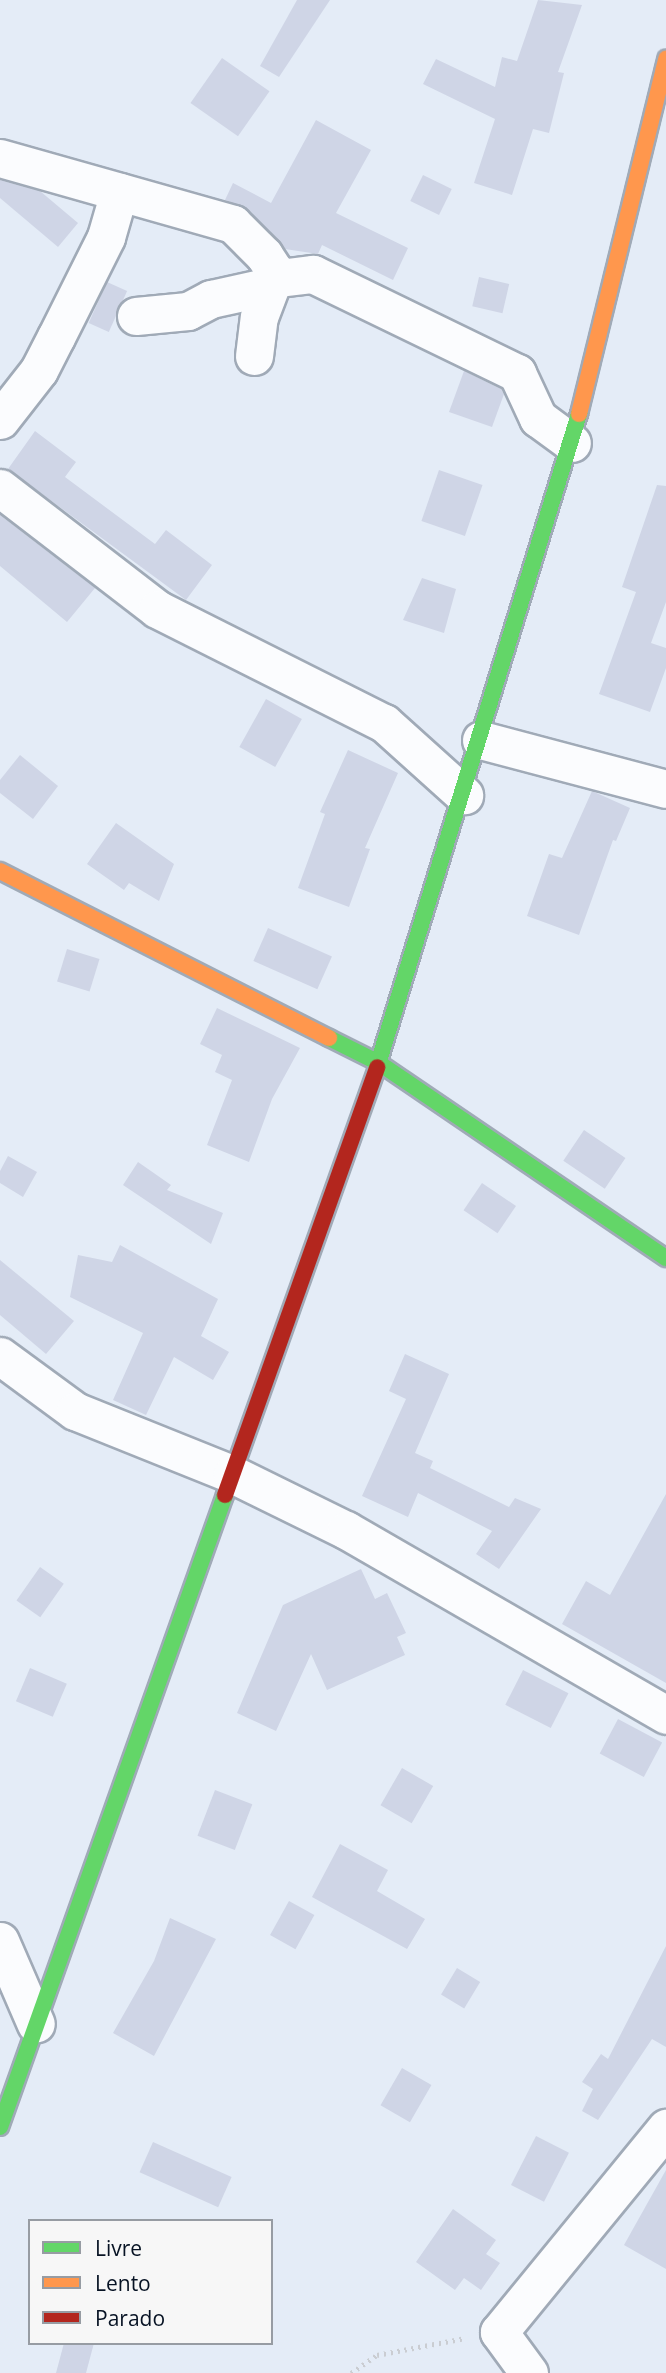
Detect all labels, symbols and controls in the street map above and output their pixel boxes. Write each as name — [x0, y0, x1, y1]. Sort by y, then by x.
legend — [28, 2219, 273, 2345]
text: Livre — [95, 2234, 142, 2262]
text: Lento — [95, 2269, 151, 2297]
text: Parado — [95, 2304, 165, 2332]

